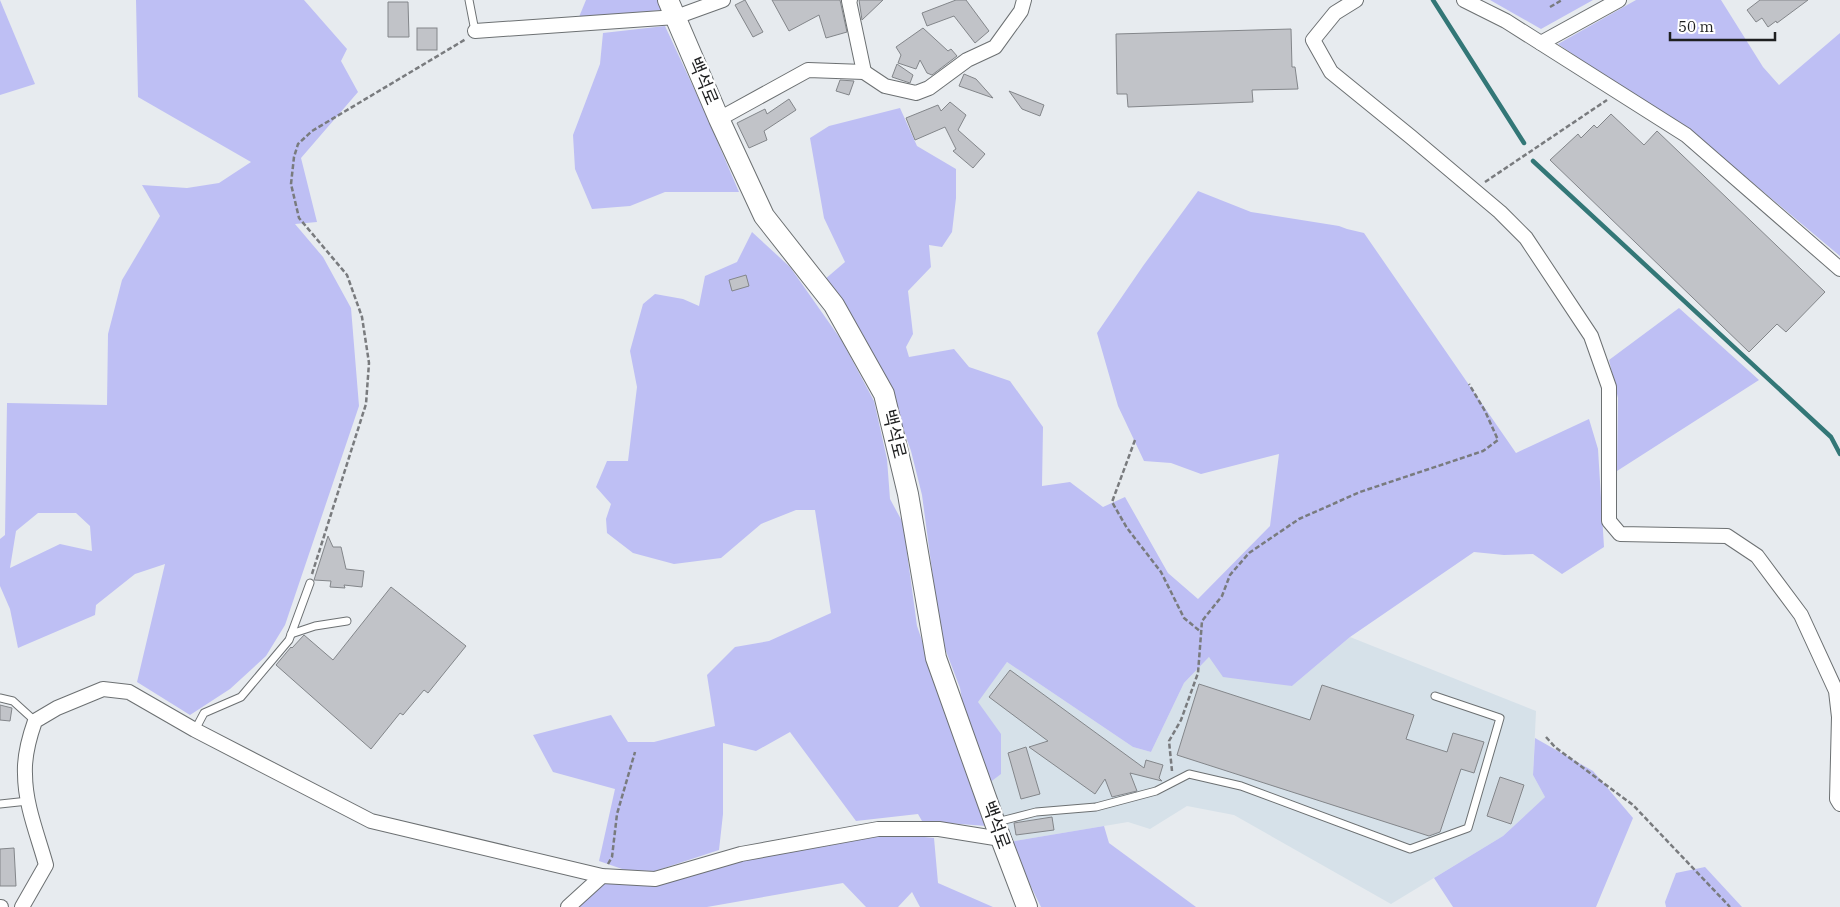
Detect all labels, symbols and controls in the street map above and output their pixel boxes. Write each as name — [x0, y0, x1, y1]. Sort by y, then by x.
scale bar — [1670, 10, 1775, 42]
text: 50 m — [1678, 17, 1714, 36]
street label: 백석로 — [683, 53, 724, 108]
street label: 백석로 — [877, 407, 912, 461]
street label: 백석로 — [977, 798, 1016, 852]

